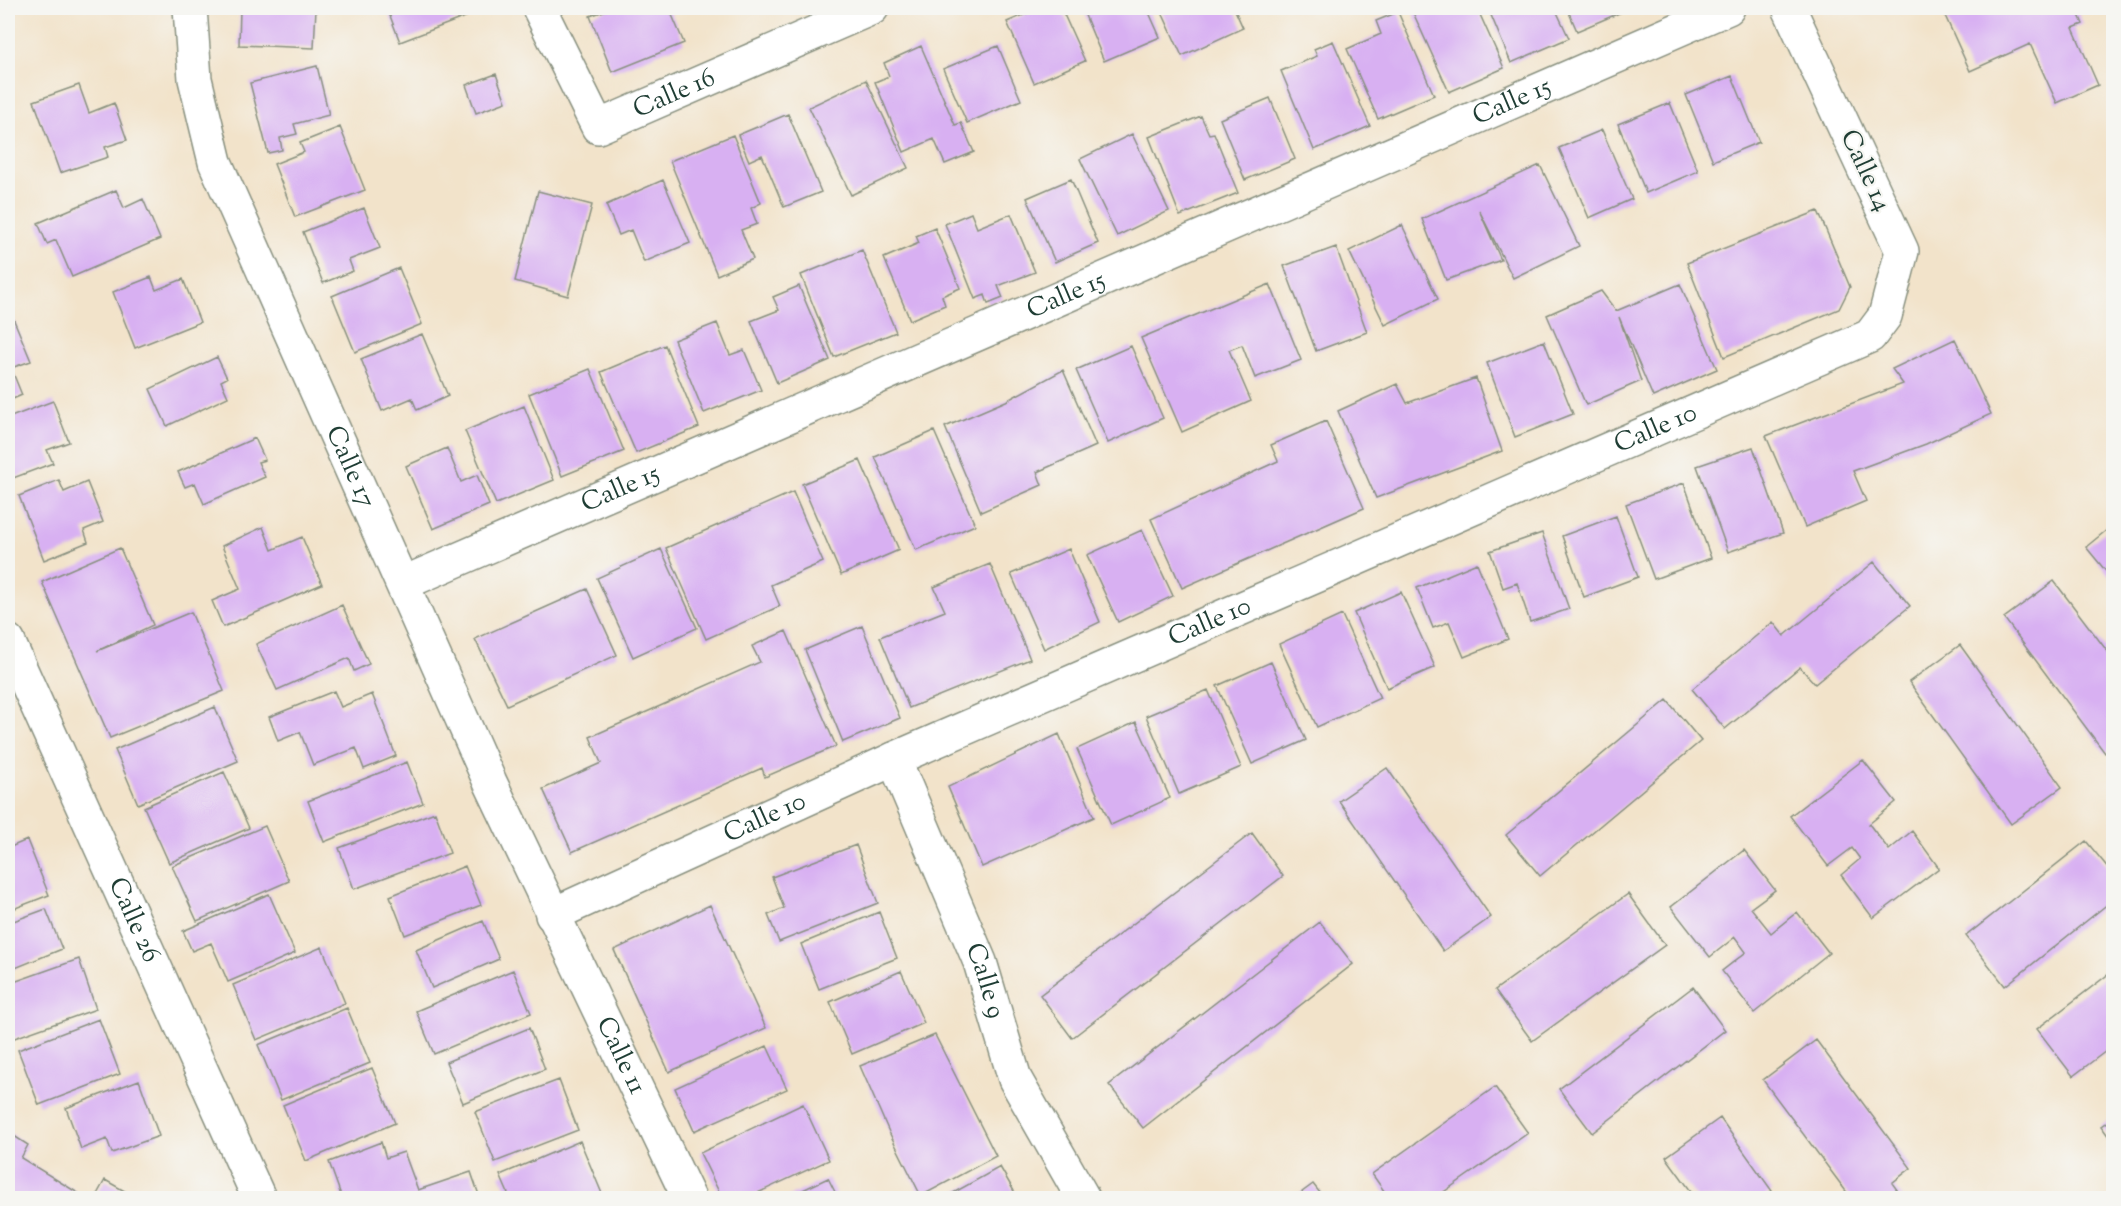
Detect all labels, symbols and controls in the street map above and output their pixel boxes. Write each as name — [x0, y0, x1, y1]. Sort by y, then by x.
street label: Calle 16 — [627, 60, 721, 128]
street label: Calle 15 — [1467, 68, 1557, 135]
street label: Calle 14 — [1830, 124, 1900, 218]
street label: Calle 15 — [1021, 262, 1111, 329]
street label: Calle 10 — [1608, 395, 1703, 463]
street label: Calle 17 — [316, 420, 385, 514]
street label: Calle 15 — [575, 456, 666, 522]
street label: Calle 10 — [1163, 588, 1257, 656]
street label: Calle 10 — [718, 783, 812, 853]
street label: Calle 26 — [98, 872, 169, 968]
street label: Calle 9 — [956, 937, 1014, 1023]
street label: Calle 11 — [586, 1010, 655, 1101]

